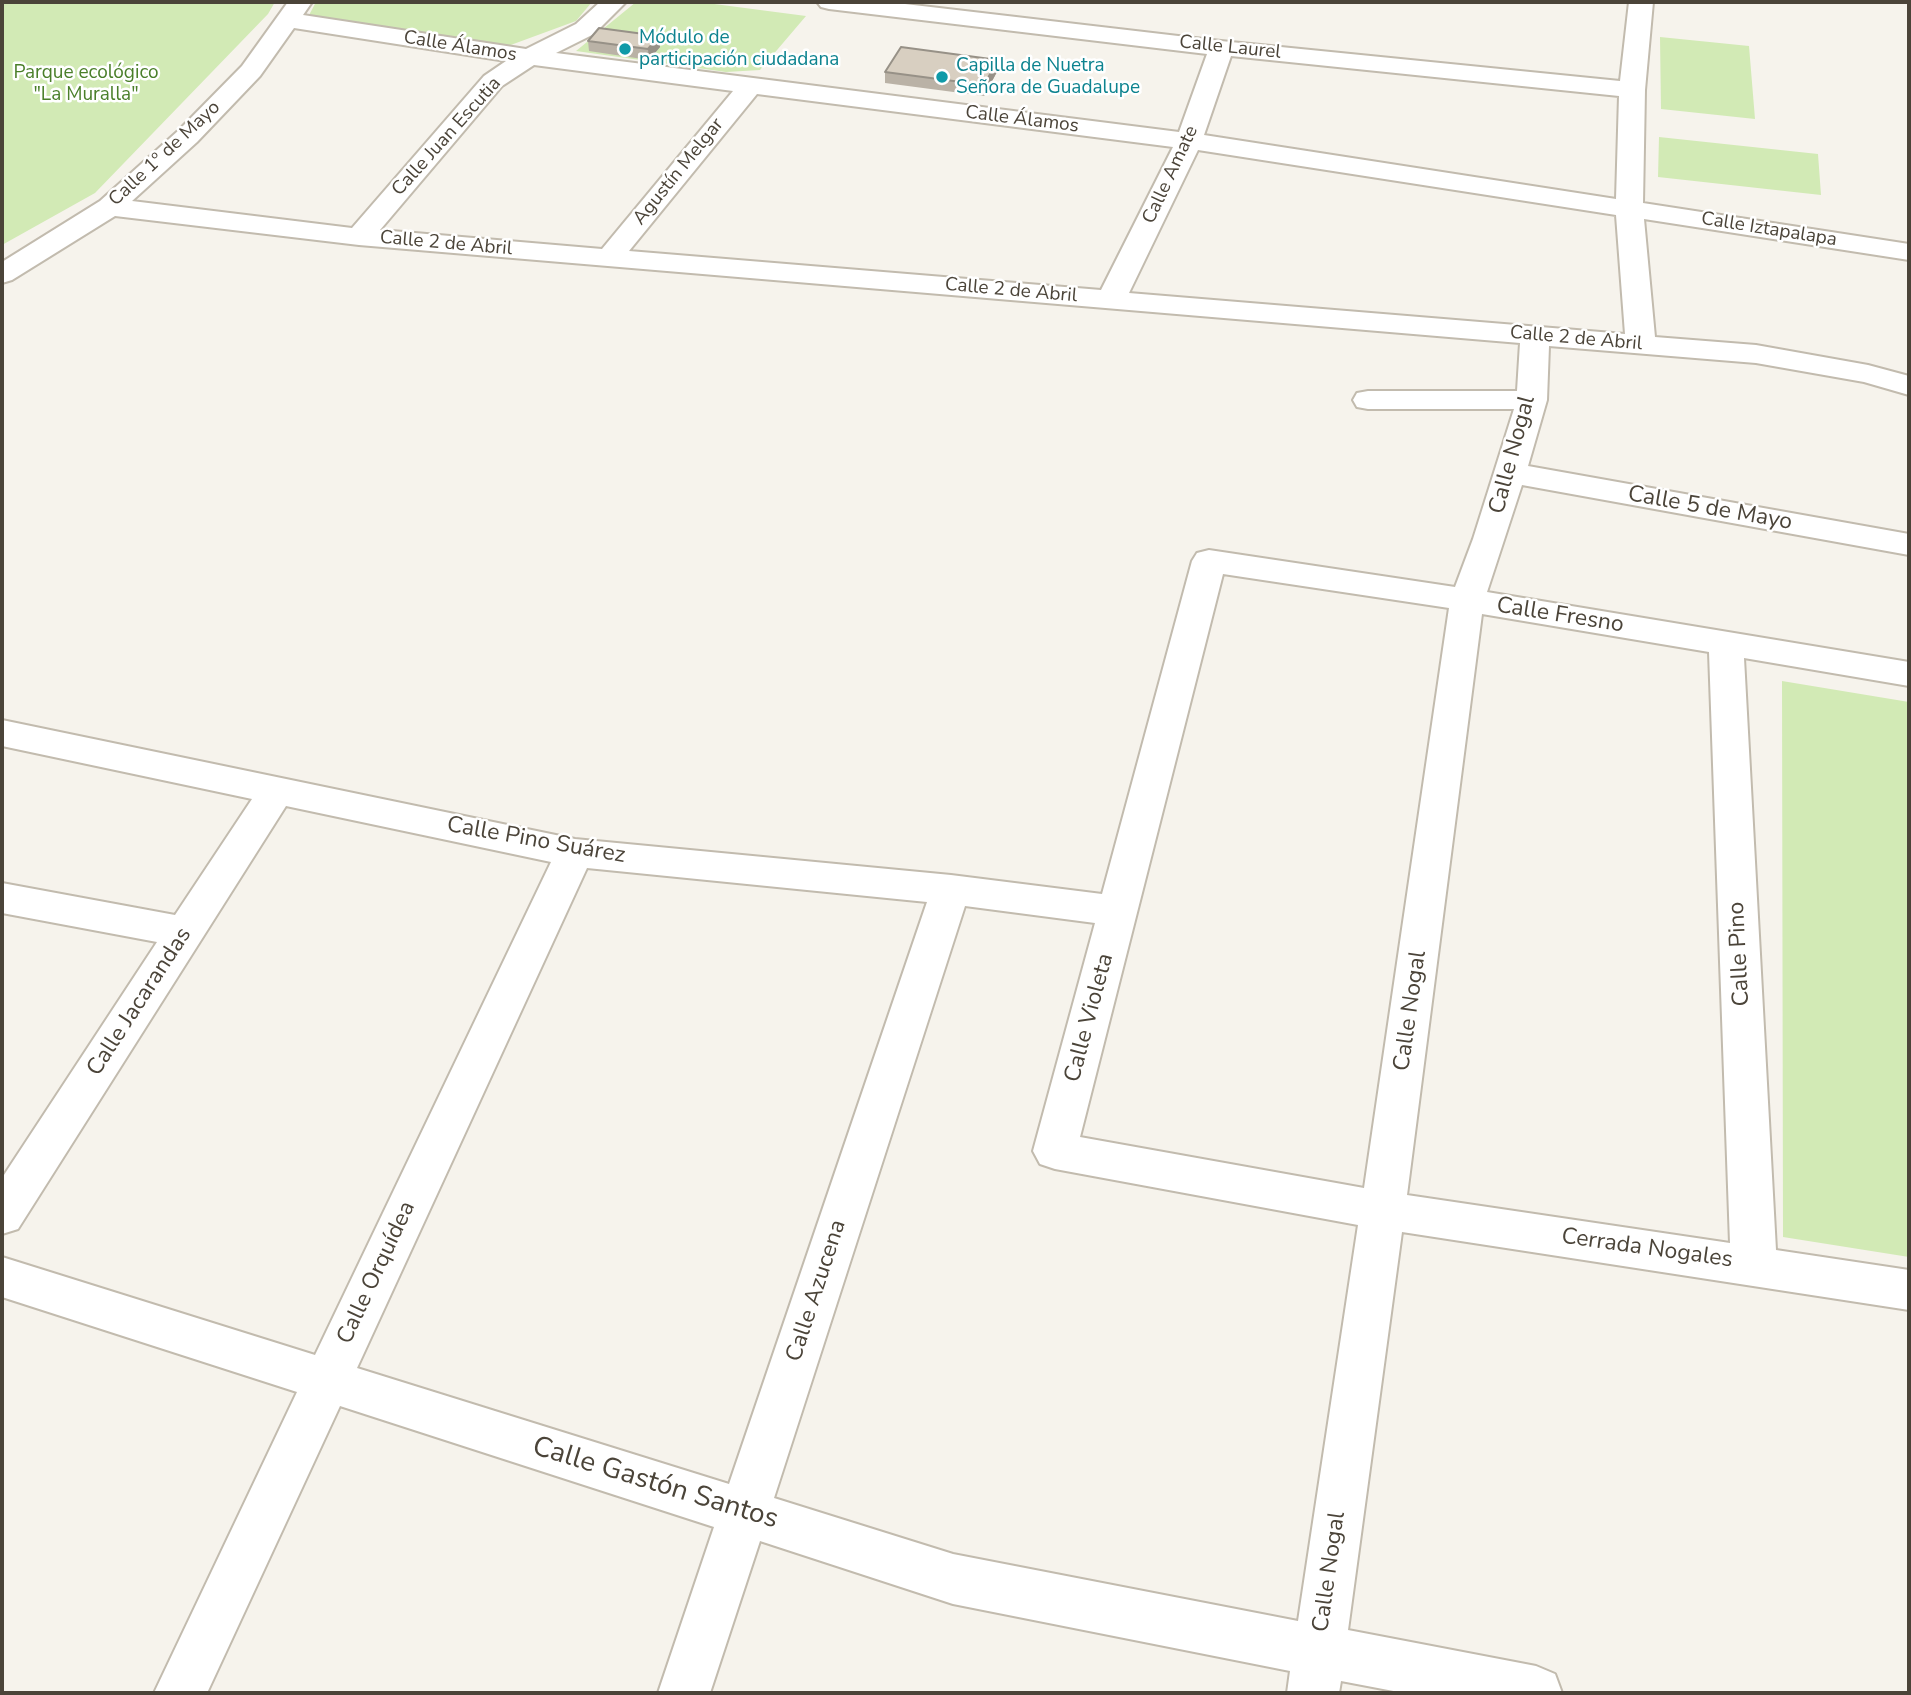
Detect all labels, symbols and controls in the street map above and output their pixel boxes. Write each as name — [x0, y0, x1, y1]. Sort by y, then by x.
street label: Calle Álamos — [402, 27, 518, 67]
place label: Módulo de participación ciudadana — [639, 27, 839, 71]
street label: Calle Laurel — [1178, 31, 1282, 65]
marker: Módulo de participación ciudadana — [617, 41, 633, 57]
place label: Capilla de Nuetra Señora de Guadalupe — [956, 55, 1140, 99]
park label: Parque ecológico "La Muralla" — [13, 62, 159, 106]
marker: Capilla de Nuetra Señora de Guadalupe — [934, 69, 950, 85]
street label: Calle Juan Escutia — [388, 73, 506, 201]
street label: Calle 1º de Mayo — [105, 97, 225, 211]
street label: Calle Álamos — [964, 102, 1080, 138]
street label: Agustín Melgar — [629, 114, 729, 230]
street label: Calle Amate — [1138, 122, 1204, 228]
street label: Calle Iztapalapa — [1700, 208, 1838, 252]
street label: Calle 2 de Abril — [379, 227, 513, 261]
street label: Calle 2 de Abril — [944, 274, 1078, 308]
street label: Calle 2 de Abril — [1509, 322, 1643, 356]
street label: Calle Nogal — [1484, 393, 1542, 517]
street label: Calle 5 de Mayo — [1626, 481, 1794, 537]
street label: Calle Fresno — [1494, 592, 1626, 640]
street label: Calle Pino Suárez — [445, 812, 627, 870]
street label: Calle Pino — [1723, 901, 1757, 1007]
street label: Calle Jacarandas — [82, 923, 198, 1081]
street label: Calle Nogal — [1389, 949, 1433, 1073]
street label: Calle Violeta — [1060, 951, 1120, 1085]
street label: Calle Orquídea — [332, 1197, 422, 1349]
street label: Calle Azucena — [781, 1217, 853, 1365]
street label: Cerrada Nogales — [1560, 1223, 1734, 1275]
street label: Calle Gastón Santos — [528, 1431, 782, 1537]
street label: Calle Nogal — [1308, 1510, 1352, 1634]

